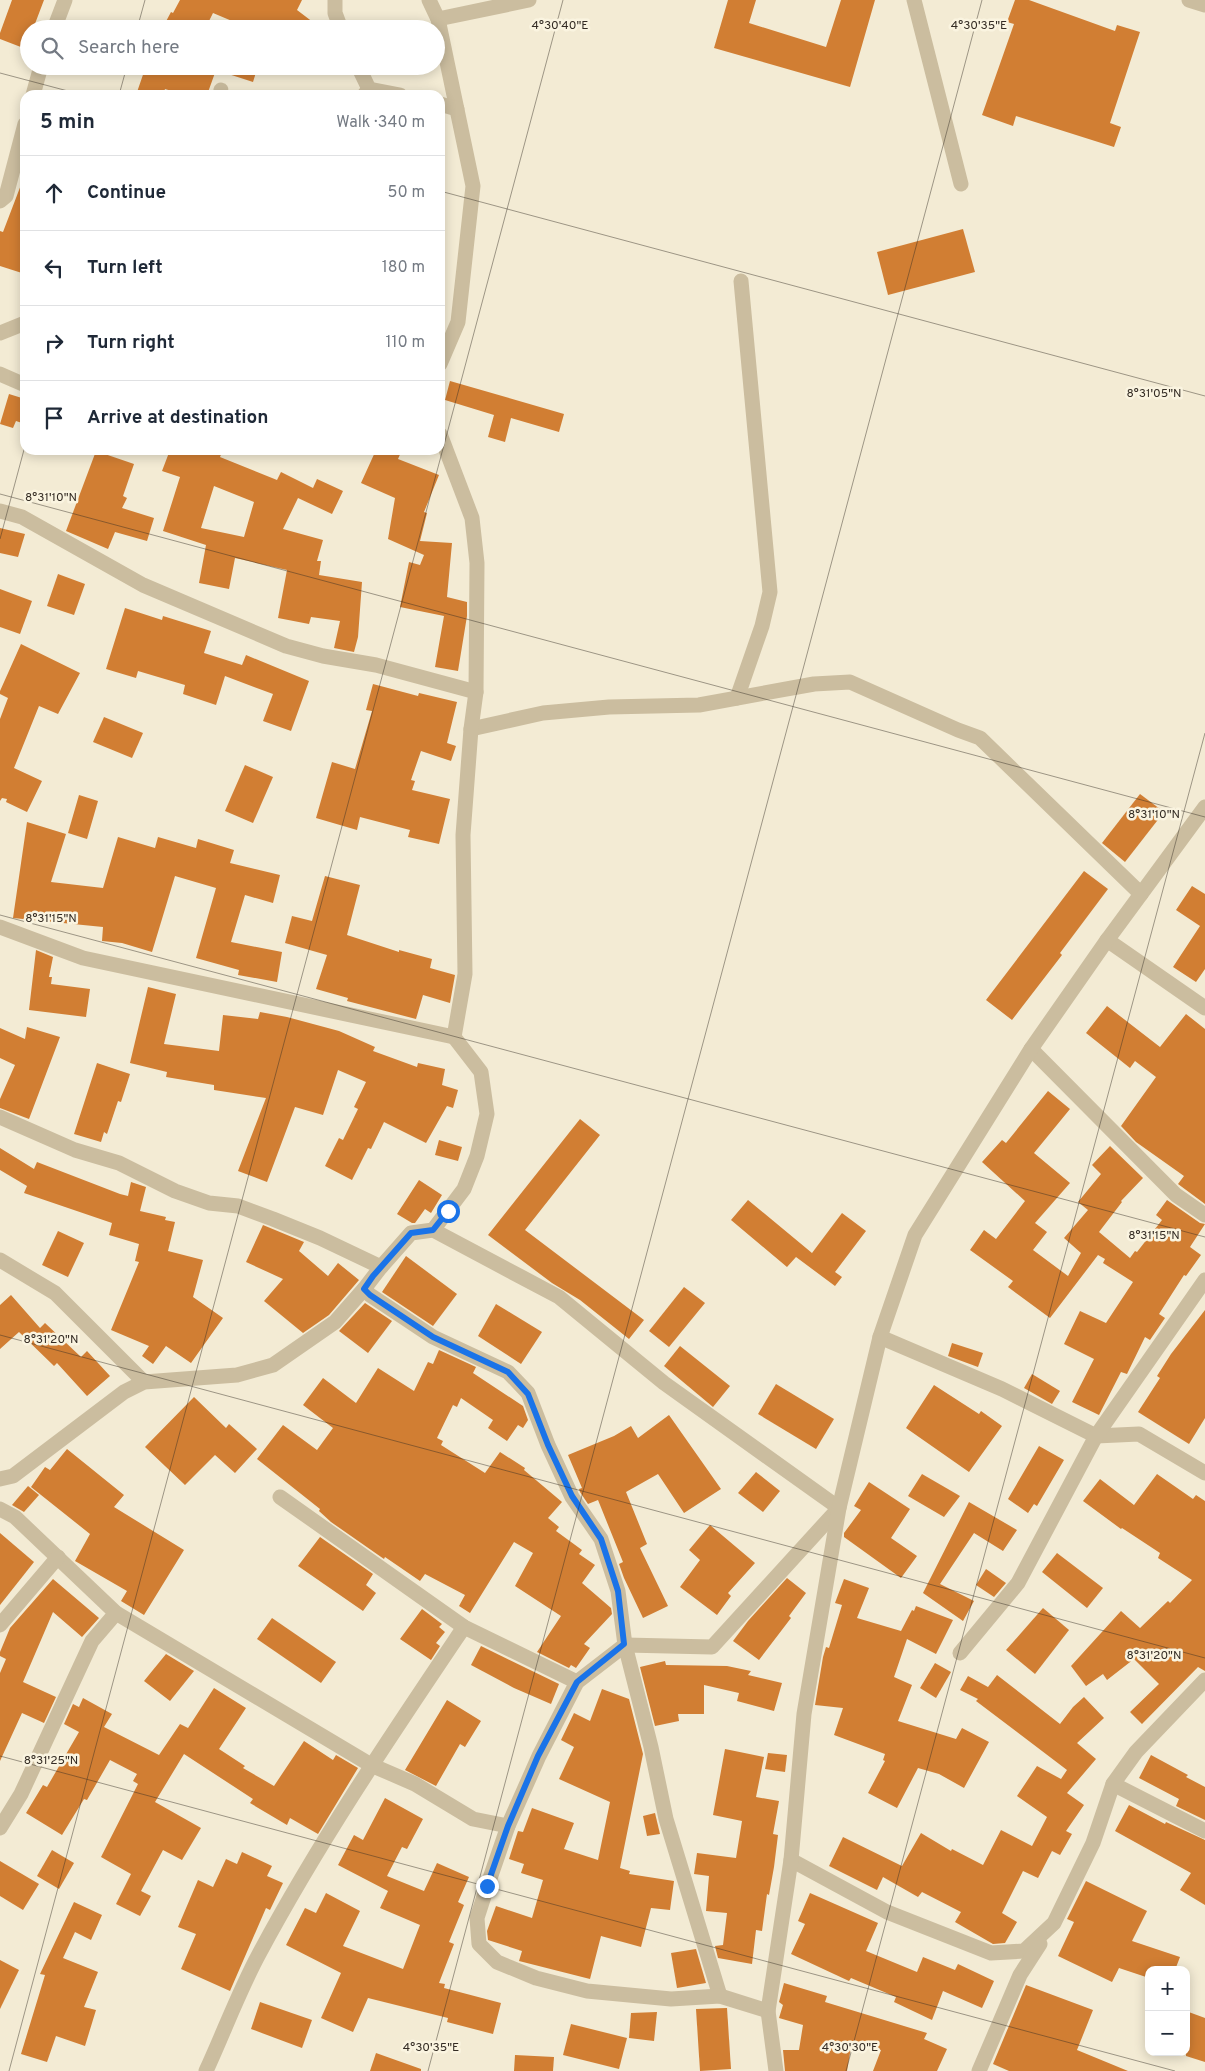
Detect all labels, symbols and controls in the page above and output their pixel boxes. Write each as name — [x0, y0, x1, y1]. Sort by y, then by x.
text: 4°30'40"E — [532, 18, 588, 34]
text: 4°30'35"E — [951, 18, 1007, 34]
search box — [20, 20, 445, 75]
icon: search — [38, 34, 66, 62]
text: Search here — [78, 36, 180, 60]
text: 5 min — [40, 109, 95, 136]
text: Walk · 340 m — [336, 113, 425, 133]
icon: ahead — [40, 179, 68, 207]
text: Continue — [87, 181, 166, 205]
text: 50 m — [388, 183, 425, 203]
icon: left — [40, 254, 68, 282]
text: Turn left — [87, 256, 163, 280]
text: 180 m — [382, 258, 425, 278]
icon: right — [40, 329, 68, 357]
text: Turn right — [87, 331, 175, 355]
text: 110 m — [385, 333, 425, 353]
text: 8°31'05"N — [1127, 386, 1181, 402]
icon: arrive — [40, 404, 68, 432]
text: Arrive at destination — [87, 406, 268, 430]
text: 8°31'10"N — [25, 490, 77, 506]
text: 8°31'10"N — [1128, 807, 1180, 823]
text: 8°31'15"N — [25, 911, 77, 927]
route start — [437, 1200, 460, 1223]
text: 8°31'15"N — [1128, 1228, 1180, 1244]
text: 8°31'20"N — [24, 1332, 78, 1348]
text: 8°31'20"N — [1127, 1648, 1181, 1664]
text: 8°31'25"N — [24, 1753, 78, 1769]
route end — [476, 1875, 499, 1898]
map controls — [1145, 1966, 1190, 2056]
button: + — [1145, 1966, 1190, 2011]
button: − — [1145, 2011, 1190, 2056]
text: 4°30'35"E — [403, 2040, 459, 2056]
text: 4°30'30"E — [822, 2040, 878, 2056]

